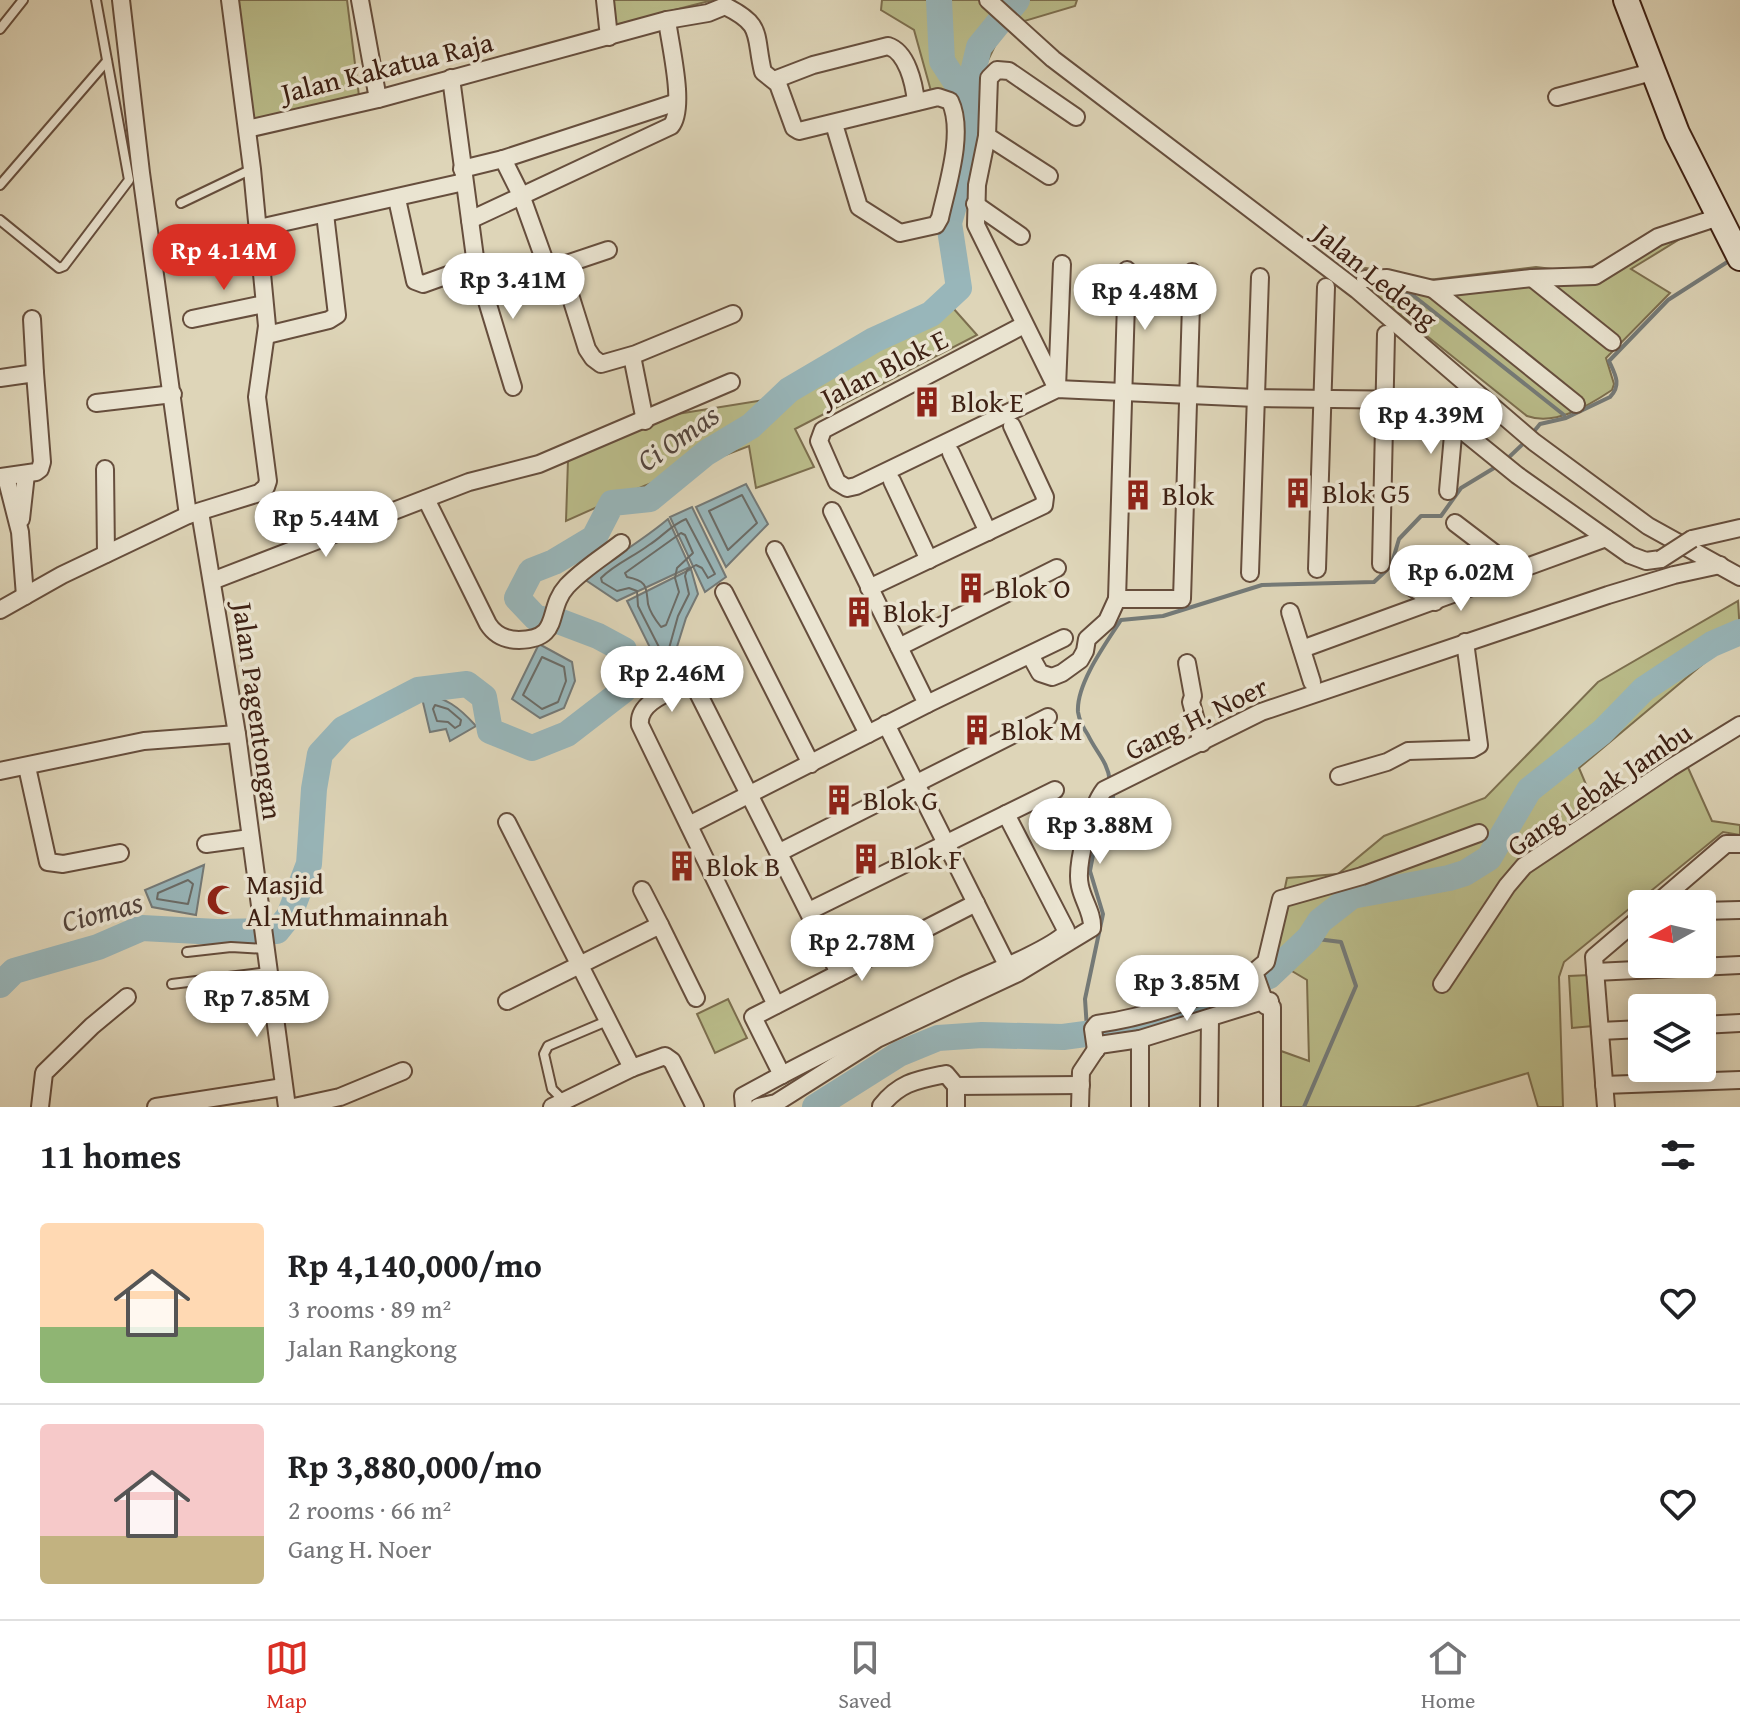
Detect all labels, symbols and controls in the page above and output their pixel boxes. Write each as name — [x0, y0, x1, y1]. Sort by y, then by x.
street label: Jalan Kakatua Raja — [274, 20, 498, 113]
street label: Jalan Ledeng — [1303, 211, 1447, 339]
pin: Rp 4.14M — [141, 224, 307, 292]
text: Rp 4.14M — [171, 230, 277, 269]
pin: Rp 3.41M — [430, 253, 596, 321]
text: Rp 3.41M — [460, 259, 566, 298]
pin: Rp 4.48M — [1062, 264, 1228, 332]
text: Rp 4.48M — [1092, 270, 1198, 309]
street label: Jalan Blok E — [810, 318, 954, 418]
place label: Blok E — [951, 381, 1024, 422]
building icon: Blok E — [910, 385, 944, 419]
pin: Rp 4.39M — [1348, 388, 1514, 456]
water label: Ci Omas — [627, 393, 728, 482]
text: Rp 4.39M — [1378, 394, 1484, 433]
place label: Blok G5 — [1322, 472, 1410, 513]
place label: Blok — [1162, 474, 1215, 515]
building icon: Blok G5 — [1281, 476, 1315, 510]
building icon: Blok — [1121, 478, 1155, 512]
pin: Rp 5.44M — [243, 491, 409, 559]
text: Rp 5.44M — [273, 497, 379, 536]
pin: Rp 6.02M — [1378, 545, 1544, 613]
text: Rp 6.02M — [1408, 551, 1514, 590]
place label: Blok O — [995, 567, 1070, 608]
building icon: Blok O — [954, 571, 988, 605]
place label: Blok J — [883, 591, 950, 632]
building icon: Blok J — [842, 595, 876, 629]
street label: Jalan Pagentongan — [223, 597, 294, 822]
pin: Rp 2.46M — [589, 646, 755, 714]
text: Rp 2.46M — [619, 652, 725, 691]
street label: Gang H. Noer — [1117, 665, 1275, 770]
place label: Blok M — [1001, 709, 1082, 750]
street label: Gang Lebak Jambu — [1498, 711, 1699, 866]
building icon: Blok M — [960, 713, 994, 747]
place label: Blok G — [863, 779, 938, 820]
building icon: Blok G — [822, 783, 856, 817]
pin: Rp 3.88M — [1017, 798, 1183, 866]
text: Rp 3.88M — [1047, 804, 1153, 843]
place label: Blok F — [890, 838, 962, 879]
building icon: Blok F — [849, 842, 883, 876]
place label: Blok B — [706, 845, 780, 886]
building icon: Blok B — [665, 849, 699, 883]
place label: Masjid Al-Muthmainnah — [246, 863, 449, 936]
water label: Ciomas — [56, 879, 147, 943]
mosque icon: Masjid Al-Muthmainnah — [205, 883, 239, 917]
north arrow — [1628, 890, 1716, 978]
map controls — [1628, 890, 1716, 1082]
pin: Rp 2.78M — [779, 915, 945, 983]
text: Rp 2.78M — [809, 921, 915, 960]
pin: Rp 3.85M — [1104, 955, 1270, 1023]
text: Rp 3.85M — [1134, 961, 1240, 1000]
pin: Rp 7.85M — [174, 971, 340, 1039]
text: Rp 7.85M — [204, 977, 310, 1016]
button: layers — [1628, 994, 1716, 1082]
text: 11 homes — [40, 1131, 181, 1180]
icon: filters — [1656, 1133, 1700, 1177]
text: Rp 4,140,000/mo — [288, 1240, 542, 1289]
icon: home — [104, 1255, 200, 1351]
icon: heart — [1656, 1281, 1700, 1325]
text: 3 rooms · 89 m² — [288, 1289, 451, 1328]
text: Jalan Rangkong — [288, 1328, 457, 1367]
text: Rp 3,880,000/mo — [288, 1441, 542, 1490]
icon: home — [104, 1456, 200, 1552]
icon: heart — [1656, 1482, 1700, 1526]
text: 2 rooms · 66 m² — [288, 1490, 451, 1529]
text: Gang H. Noer — [288, 1529, 431, 1568]
tab: Map — [265, 1636, 309, 1716]
tab: Saved — [838, 1636, 892, 1716]
tab: Home — [1421, 1636, 1475, 1716]

